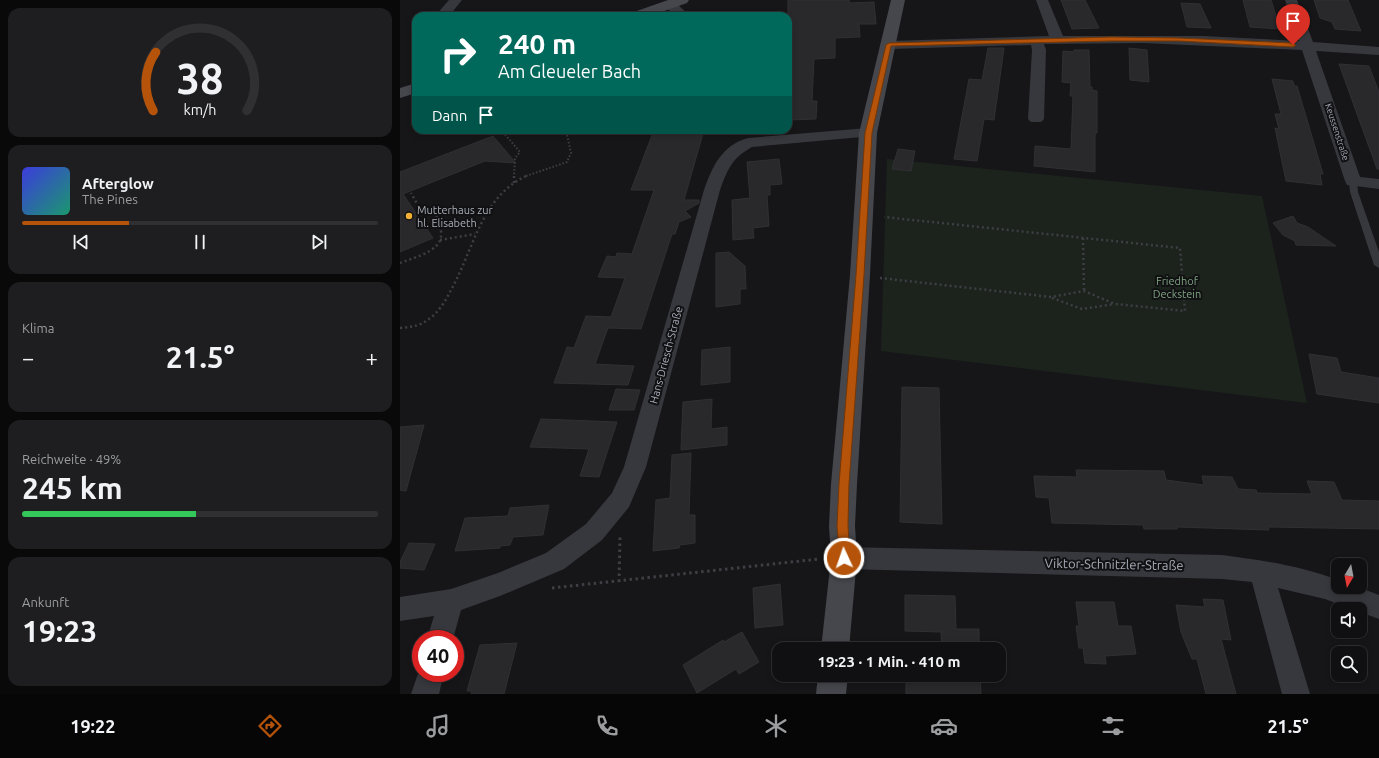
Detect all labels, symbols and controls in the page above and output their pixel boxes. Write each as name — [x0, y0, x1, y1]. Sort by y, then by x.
pin — [1276, 4, 1310, 45]
icon: arrive — [1282, 10, 1304, 32]
icon: right — [432, 28, 484, 80]
text: 240 m — [498, 28, 576, 59]
text: 38 — [177, 54, 223, 101]
text: Am Gleueler Bach — [498, 61, 641, 81]
text: km/h — [184, 101, 216, 117]
street label: Keussenstraße — [1323, 102, 1351, 162]
icon: arrive — [475, 104, 497, 126]
text: Dann — [432, 107, 467, 124]
text: Afterglow — [82, 175, 154, 192]
text: The Pines — [82, 192, 138, 206]
place label: Mutterhaus zur hl. Elisabeth — [417, 204, 494, 229]
marker: Mutterhaus zur hl. Elisabeth — [404, 211, 414, 221]
icon: previous — [70, 231, 92, 253]
icon: pause — [189, 231, 211, 253]
icon: next — [308, 231, 330, 253]
park label: Friedhof Deckstein — [1153, 275, 1201, 300]
street label: Hans-Driesch-Straße — [647, 305, 685, 405]
text: Klima — [22, 321, 54, 335]
text: 21.5° — [166, 340, 234, 374]
text: − — [22, 345, 34, 370]
text: + — [366, 345, 378, 370]
text: Reichweite · 49% — [22, 452, 121, 466]
text: 245 km — [22, 471, 123, 505]
position arrow — [823, 537, 865, 579]
street label: Viktor-Schnitzler-Straße — [1044, 556, 1184, 572]
north arrow — [1331, 558, 1367, 594]
map controls — [1331, 558, 1367, 682]
text: Ankunft — [22, 595, 69, 609]
button: sound — [1331, 602, 1367, 638]
text: 19:23 — [22, 614, 97, 648]
speed limit sign: 40 — [412, 630, 464, 682]
button: search — [1331, 646, 1367, 682]
text: 19:23 · 1 Min. · 410 m — [818, 653, 961, 670]
icon: directions — [256, 712, 284, 740]
icon: music — [424, 712, 452, 740]
icon: phone — [593, 712, 621, 740]
icon: climate — [762, 712, 790, 740]
icon: car — [930, 712, 958, 740]
icon: filters — [1099, 712, 1127, 740]
text: 19:22 — [70, 716, 115, 736]
text: 21.5° — [1267, 716, 1309, 736]

